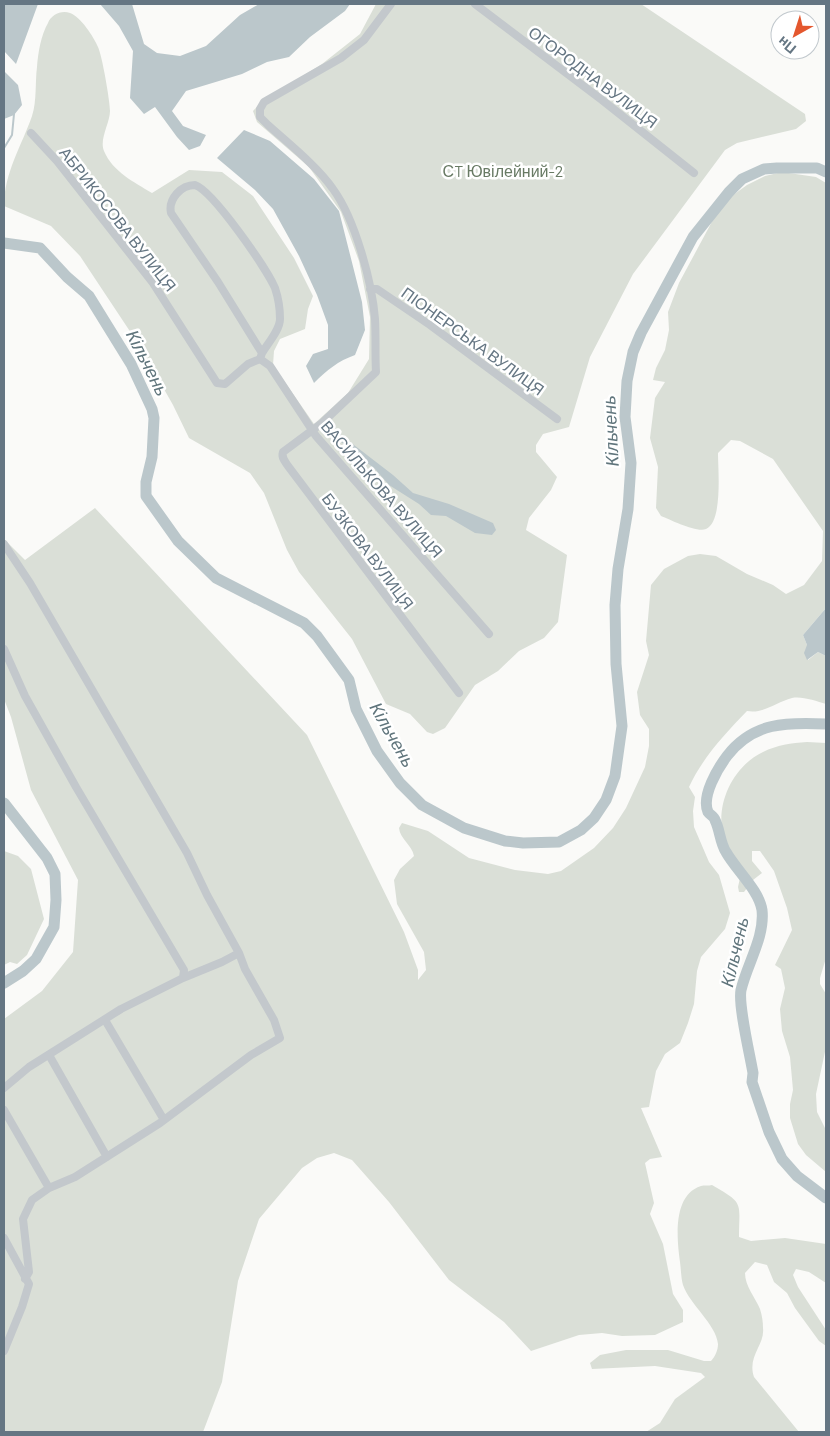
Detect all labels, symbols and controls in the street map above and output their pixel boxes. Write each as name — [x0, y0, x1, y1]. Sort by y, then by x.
north arrow — [770, 10, 820, 60]
street label: ОГОРОДНА ВУЛИЦЯ — [525, 22, 662, 131]
text: Пн — [774, 33, 799, 58]
street label: АБРИКОСОВА ВУЛИЦЯ — [56, 143, 181, 295]
park label: СT Ювілейний-2 — [443, 161, 563, 180]
street label: ПІОНЕРСЬКА ВУЛИЦЯ — [398, 282, 548, 399]
water label: Кільчень — [122, 326, 174, 399]
water label: Кільчень — [597, 395, 623, 467]
street label: ВАСИЛЬКОВА ВУЛИЦЯ — [318, 416, 447, 561]
street label: БУЗКОВА ВУЛИЦЯ — [319, 489, 418, 612]
water label: Кільчень — [366, 698, 420, 771]
water label: Кільчень — [715, 915, 753, 989]

